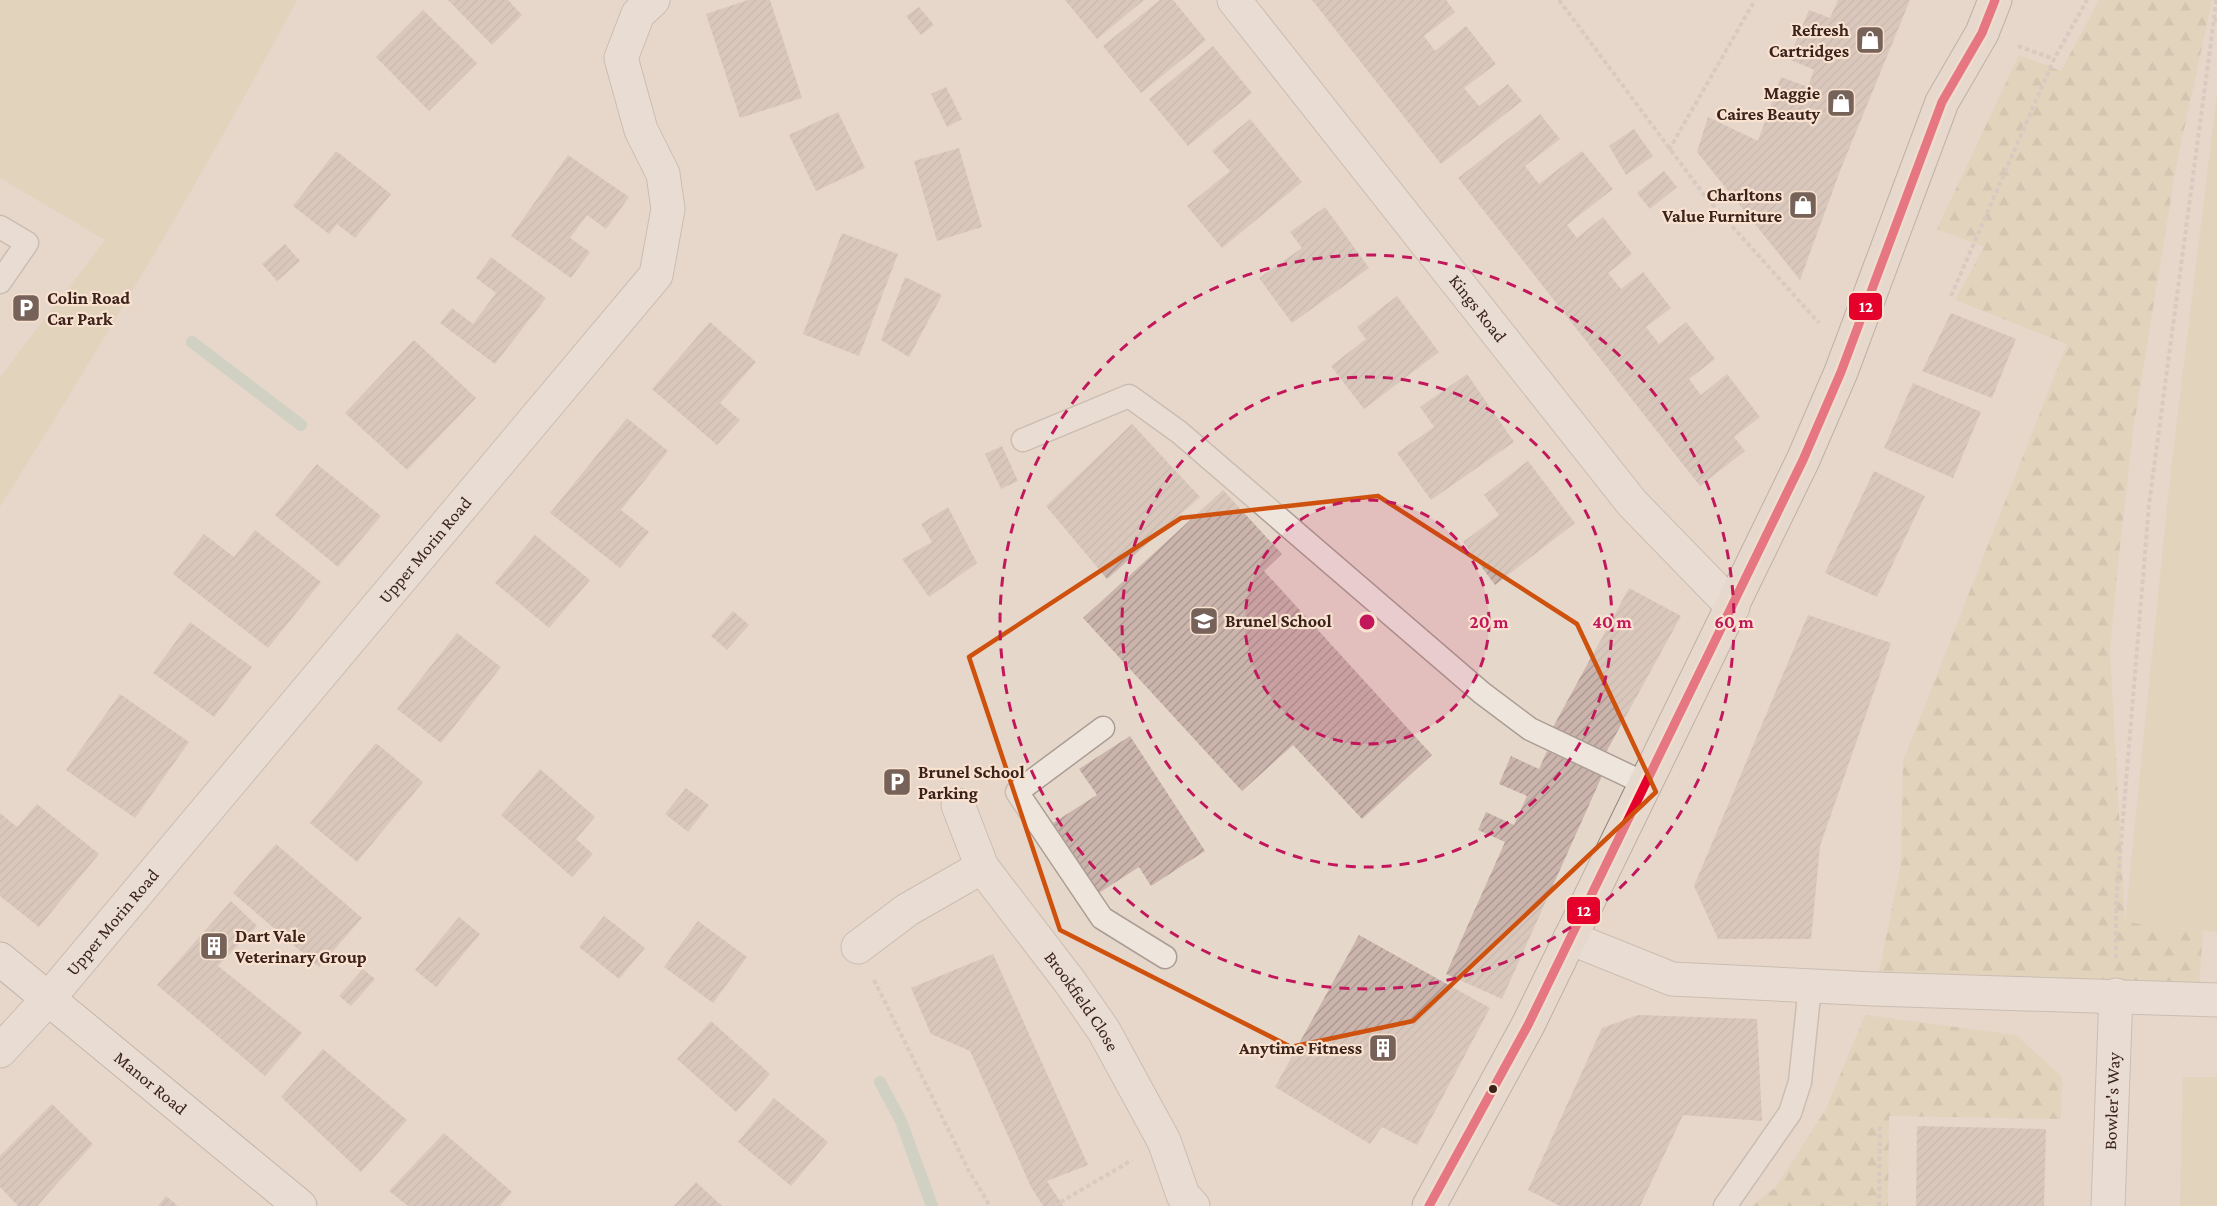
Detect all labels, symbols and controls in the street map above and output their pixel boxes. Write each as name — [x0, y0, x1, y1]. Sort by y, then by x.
place label: Refresh Cartridges — [1769, 20, 1850, 61]
shop icon: Refresh Cartridges — [1854, 24, 1886, 56]
place label: Maggie Caires Beauty — [1716, 83, 1820, 124]
shop icon: Maggie Caires Beauty — [1825, 87, 1857, 119]
place label: Charltons Value Furniture — [1661, 185, 1782, 226]
shop icon: Charltons Value Furniture — [1787, 189, 1819, 221]
street label: Kings Road — [1445, 270, 1511, 346]
place label: Colin Road Car Park — [47, 288, 130, 329]
parking icon: Colin Road Car Park — [10, 292, 42, 324]
line badge: 12 — [1848, 292, 1883, 321]
text: 12 — [1859, 298, 1873, 315]
street label: Upper Morin Road — [375, 492, 476, 607]
school or university icon: Brunel School — [1188, 605, 1220, 637]
place label: Brunel School — [1225, 611, 1332, 631]
centre of rings — [1357, 612, 1377, 632]
text: 20 m — [1470, 612, 1509, 632]
text: 40 m — [1592, 612, 1632, 632]
text: 60 m — [1714, 612, 1754, 632]
place label: Brunel School Parking — [918, 762, 1025, 803]
parking icon: Brunel School Parking — [881, 766, 913, 798]
street label: Upper Morin Road — [62, 865, 163, 980]
line badge: 12 — [1566, 896, 1601, 925]
text: 12 — [1577, 902, 1591, 919]
place label: Dart Vale Veterinary Group — [234, 926, 367, 967]
building icon: Dart Vale Veterinary Group — [198, 930, 230, 962]
street label: Brookfield Close — [1040, 948, 1123, 1055]
building icon: Anytime Fitness — [1367, 1032, 1399, 1064]
place label: Anytime Fitness — [1238, 1038, 1362, 1058]
street label: Manor Road — [110, 1047, 191, 1119]
street label: Bowler's Way — [2100, 1051, 2124, 1150]
unlabelled marker — [1487, 1083, 1499, 1095]

